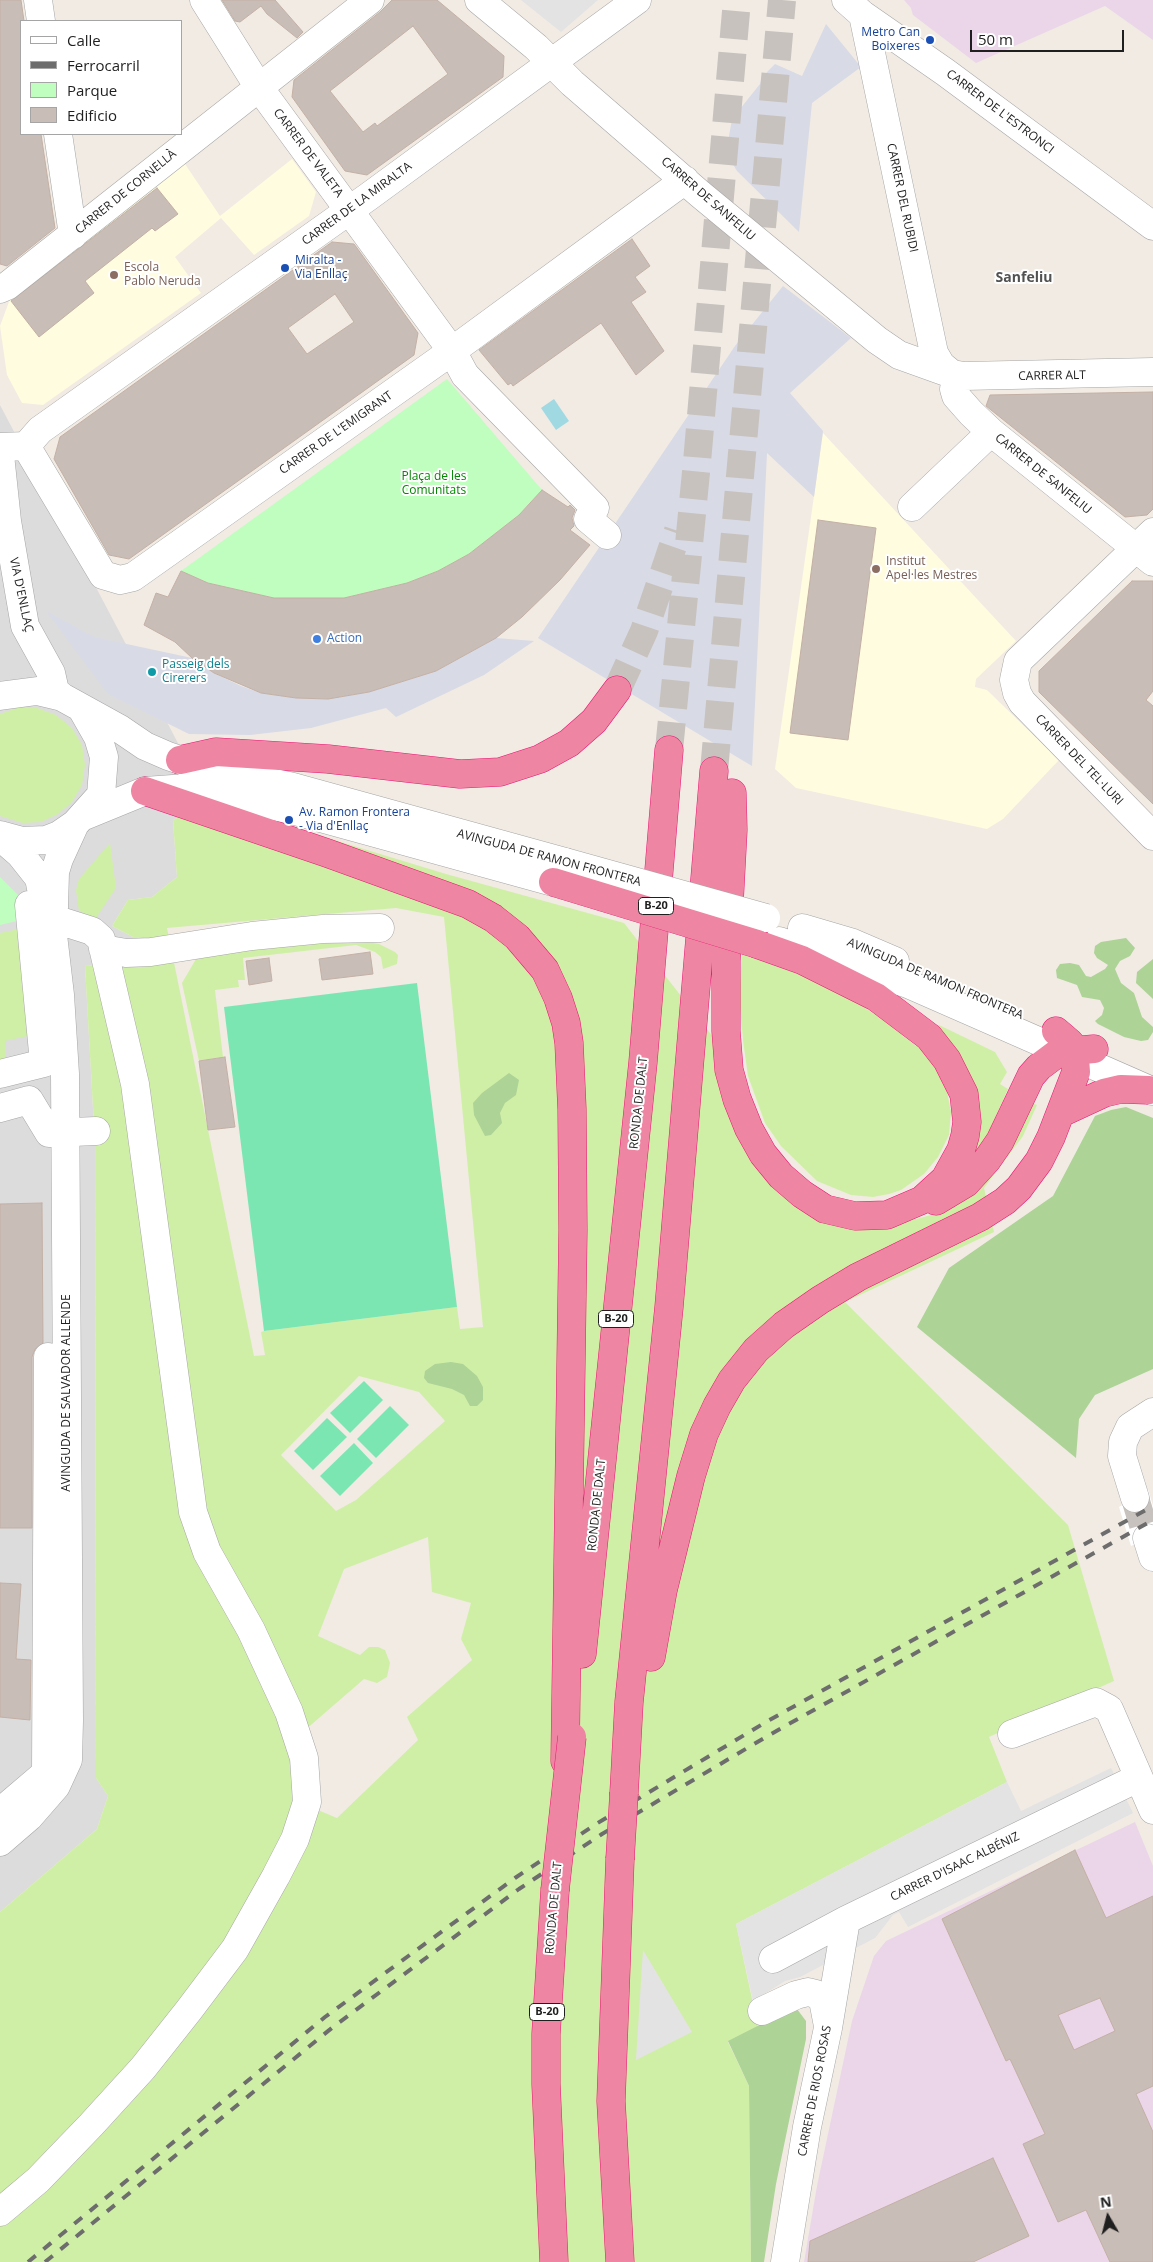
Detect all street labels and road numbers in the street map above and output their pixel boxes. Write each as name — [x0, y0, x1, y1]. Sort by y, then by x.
street label: CARRER DE L'ESTRONCI — [943, 67, 1057, 157]
street label: CARRER DE VALETA — [270, 106, 346, 200]
street label: CARRER DEL RUBIDI — [883, 142, 921, 254]
street label: CARRER DE CORNELLÀ — [73, 147, 179, 237]
street label: CARRER DE SANFELIU — [658, 154, 758, 244]
street label: CARRER DE LA MIRALTA — [299, 159, 415, 249]
street label: CARRER ALT — [1018, 368, 1086, 384]
street label: CARRER DE L'EMIGRANT — [277, 388, 395, 478]
street label: CARRER DE SANFELIU — [992, 431, 1094, 517]
street label: VIA D'ENLLAÇ — [6, 556, 36, 634]
street label: CARRER DEL TEL·LURI — [1032, 712, 1126, 808]
street label: AVINGUDA DE RAMON FRONTERA — [455, 826, 643, 890]
road number: B-20 — [638, 898, 674, 914]
street label: AVINGUDA DE RAMON FRONTERA — [845, 935, 1025, 1023]
street label: RONDA DE DALT — [627, 1056, 651, 1150]
street label: AVINGUDA DE SALVADOR ALLENDE — [60, 1294, 74, 1492]
road number: B-20 — [598, 1310, 634, 1328]
street label: RONDA DE DALT — [585, 1458, 609, 1552]
street label: CARRER D'ISAAC ALBÉNIZ — [888, 1829, 1022, 1905]
street label: RONDA DE DALT — [543, 1861, 565, 1955]
road number: B-20 — [530, 2004, 564, 2020]
street label: CARRER DE RIOS ROSAS — [795, 2024, 835, 2158]

